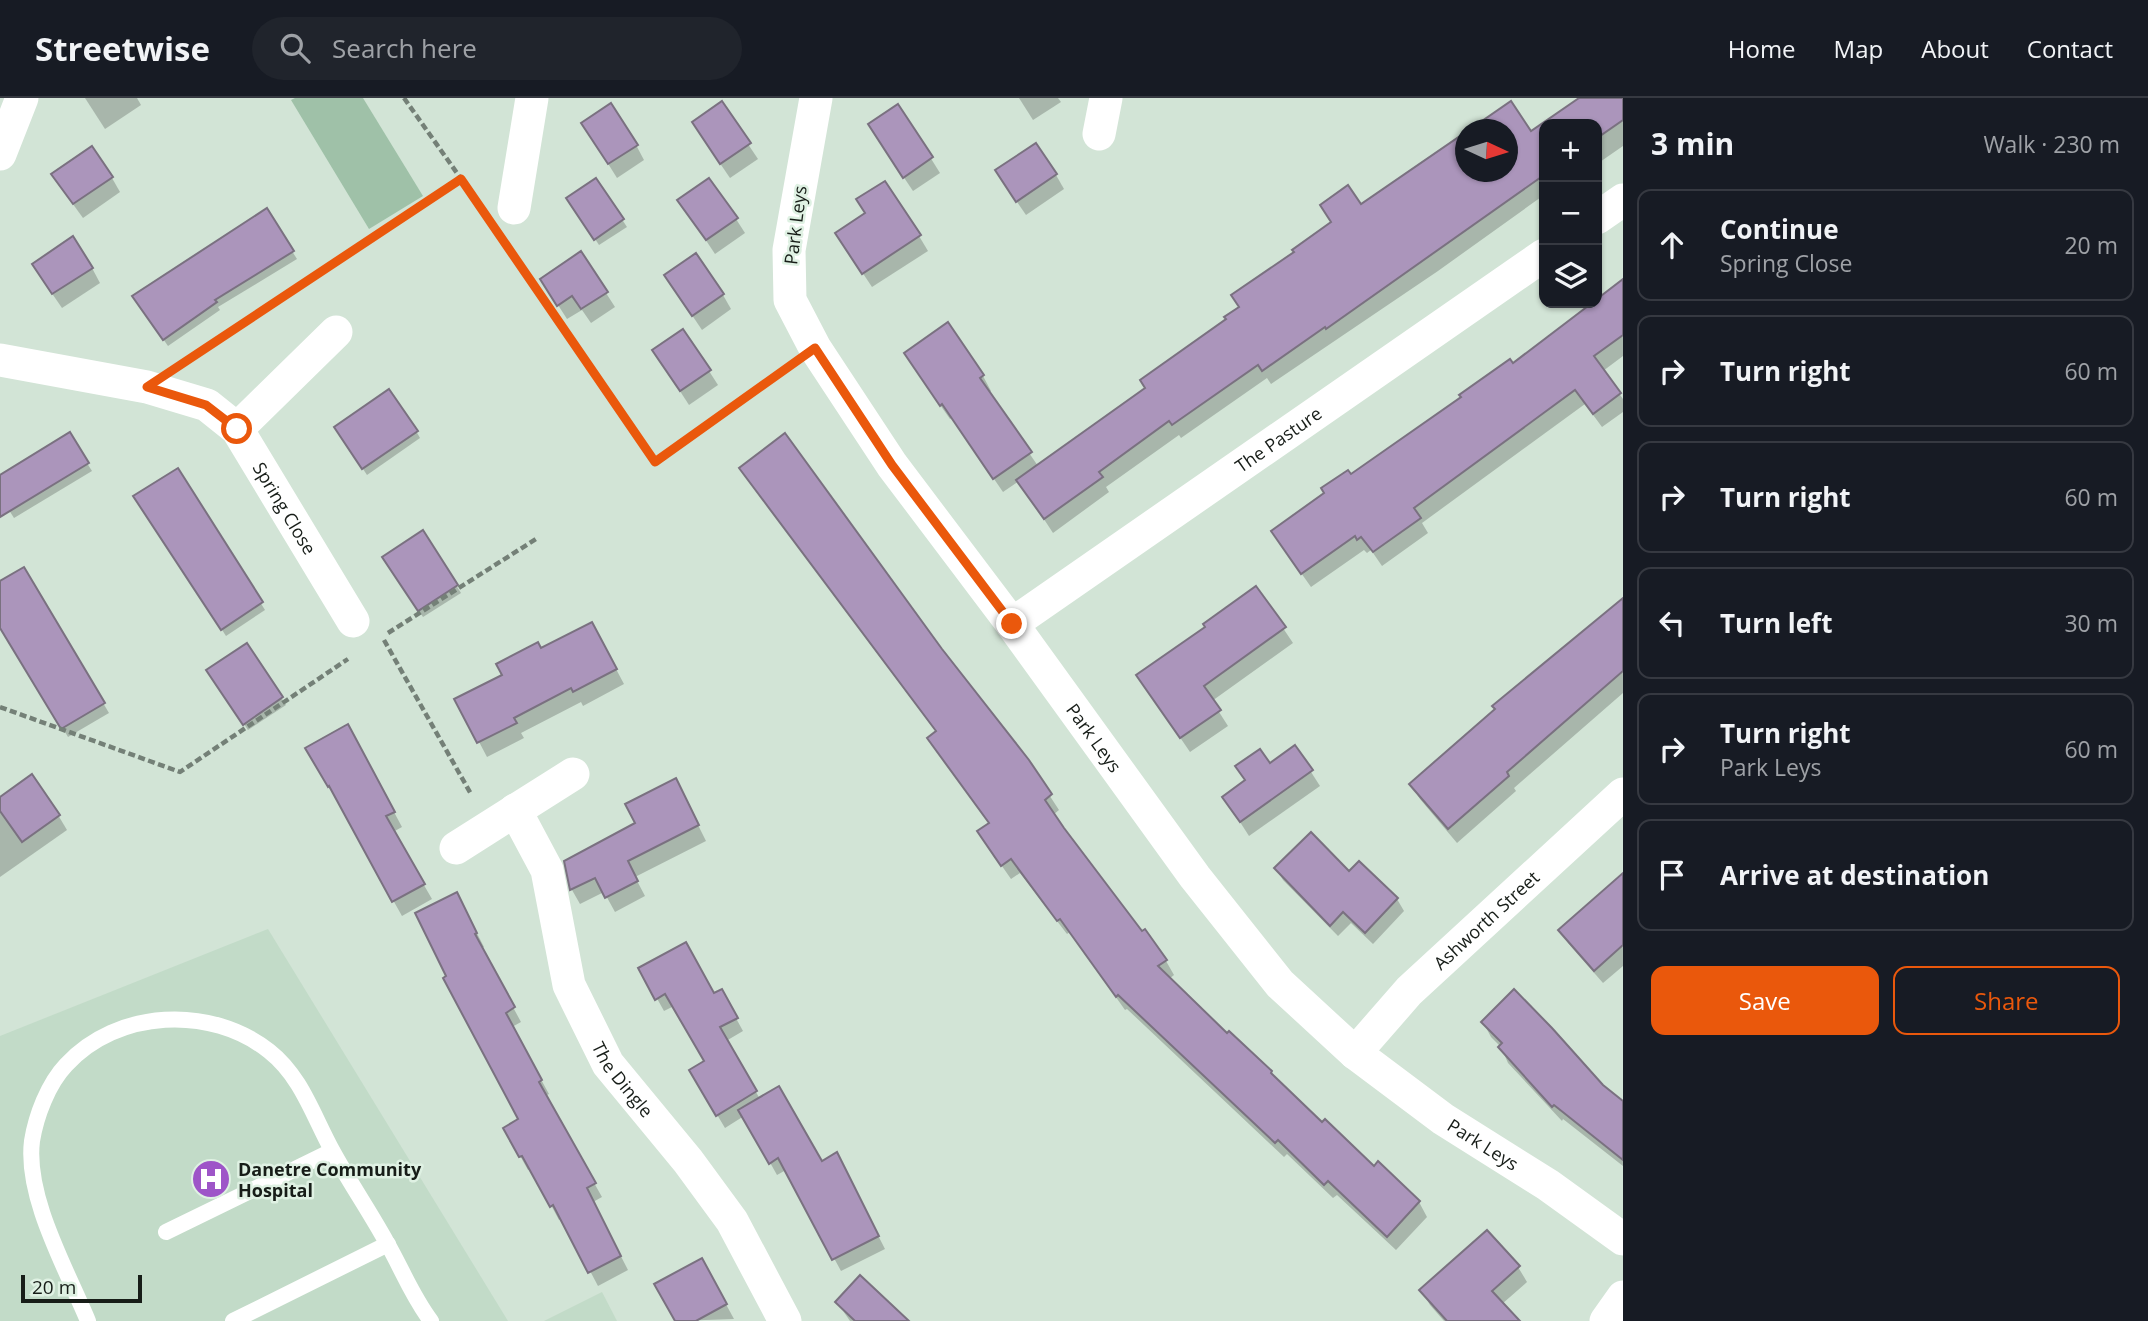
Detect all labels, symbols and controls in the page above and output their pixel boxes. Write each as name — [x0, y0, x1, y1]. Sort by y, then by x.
search box — [252, 17, 742, 80]
text: Streetwise — [35, 26, 210, 71]
icon: search — [276, 29, 314, 67]
text: Search here — [332, 30, 477, 66]
text: Home — [1728, 32, 1796, 65]
text: Map — [1834, 32, 1883, 65]
text: About — [1921, 32, 1989, 65]
text: Contact — [2027, 32, 2113, 65]
north arrow — [1455, 119, 1518, 182]
map controls — [1539, 119, 1602, 308]
button: + — [1539, 119, 1602, 182]
text: 3 min — [1651, 123, 1734, 164]
text: Walk · 230 m — [1983, 128, 2120, 160]
button: − — [1539, 182, 1602, 245]
street label: Park Leys — [778, 184, 812, 266]
text: Continue — [1720, 211, 1839, 247]
icon: ahead — [1653, 226, 1691, 264]
text: 20 m — [2064, 229, 2118, 261]
button: layers — [1539, 245, 1602, 308]
text: Spring Close — [1720, 247, 1852, 279]
icon: right — [1653, 352, 1691, 390]
text: Turn right — [1720, 353, 1851, 389]
text: 60 m — [2064, 355, 2118, 387]
street label: The Pasture — [1230, 401, 1326, 478]
route start — [221, 413, 252, 444]
street label: Spring Close — [248, 458, 322, 559]
icon: right — [1653, 478, 1691, 516]
text: Turn right — [1720, 479, 1851, 515]
text: 60 m — [2064, 481, 2118, 513]
icon: left — [1653, 604, 1691, 642]
text: Turn left — [1720, 605, 1832, 641]
text: 30 m — [2064, 607, 2118, 639]
route end — [996, 608, 1027, 639]
street label: Park Leys — [1061, 698, 1127, 777]
text: Turn right — [1720, 715, 1851, 751]
icon: right — [1653, 730, 1691, 768]
text: 60 m — [2064, 733, 2118, 765]
text: Park Leys — [1720, 751, 1821, 783]
icon: arrive — [1653, 856, 1691, 894]
text: Arrive at destination — [1720, 857, 1989, 893]
street label: Ashworth Street — [1428, 865, 1544, 975]
button: Save — [1651, 966, 1879, 1035]
button: Share — [1893, 966, 2120, 1035]
street label: The Dingle — [587, 1038, 659, 1122]
street label: Park Leys — [1443, 1113, 1523, 1176]
place label: Danetre Community Hospital — [238, 1157, 422, 1202]
hospital icon: Danetre Community Hospital — [190, 1158, 232, 1200]
scale bar — [21, 1272, 142, 1304]
text: 20 m — [32, 1274, 76, 1300]

